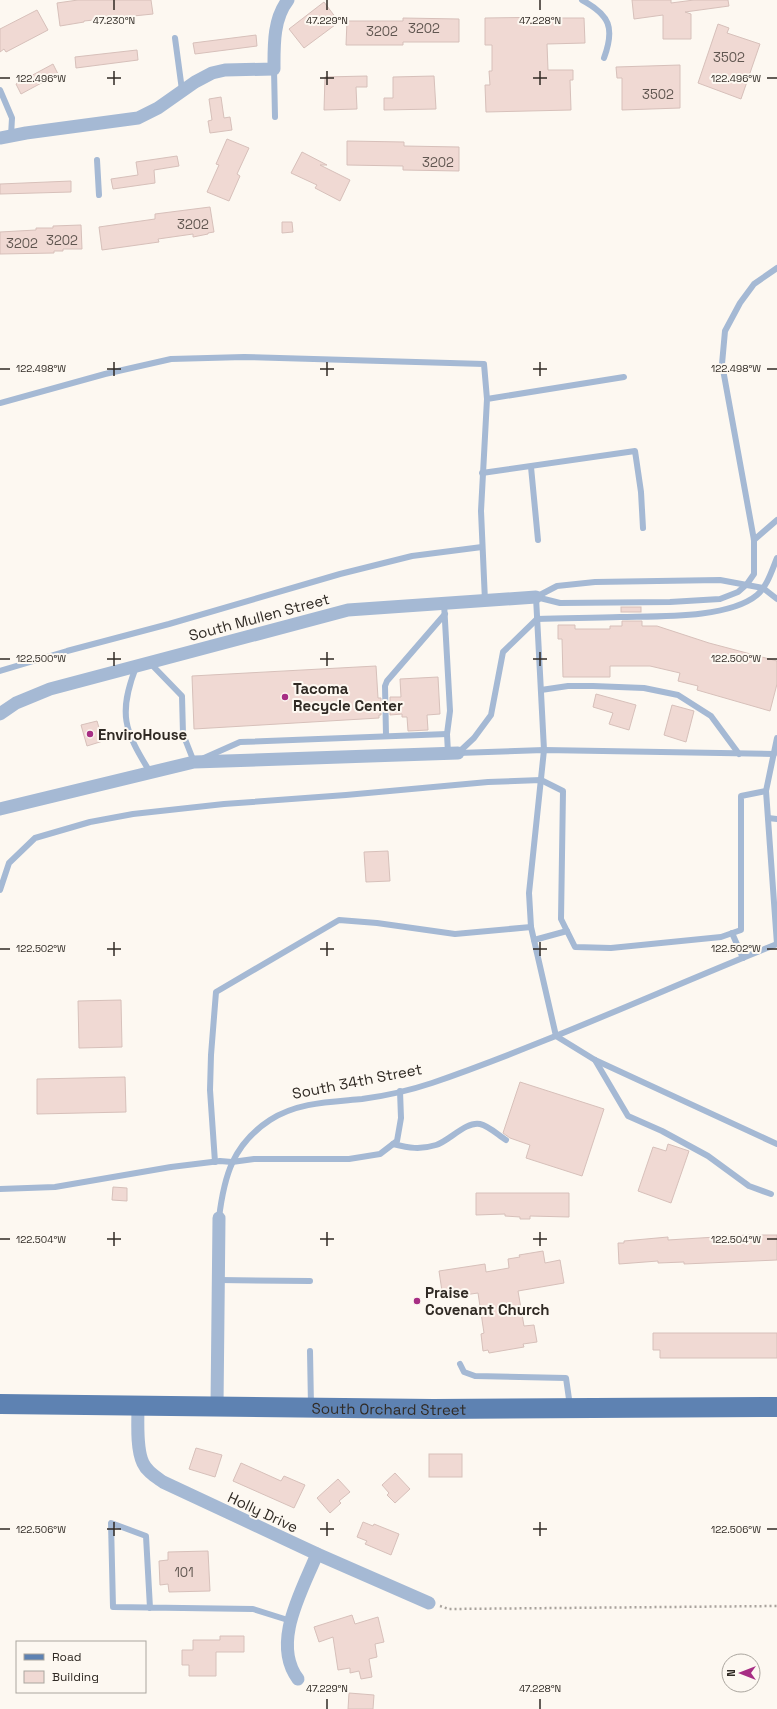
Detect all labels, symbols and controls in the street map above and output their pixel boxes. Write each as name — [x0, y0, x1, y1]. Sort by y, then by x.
text: 47.230°N — [93, 14, 135, 27]
text: 47.229°N — [306, 14, 348, 27]
text: 47.228°N — [519, 14, 561, 27]
house number: 3202 — [408, 20, 440, 37]
house number: 3202 — [366, 23, 398, 40]
house number: 3502 — [713, 49, 745, 66]
text: 122.496°W — [16, 72, 66, 85]
text: 122.496°W — [711, 72, 761, 85]
house number: 3502 — [642, 86, 674, 103]
house number: 3202 — [422, 154, 454, 171]
house number: 3202 — [177, 216, 209, 233]
house number: 3202 — [46, 232, 78, 249]
house number: 3202 — [6, 235, 38, 252]
text: 122.498°W — [16, 362, 66, 375]
text: 122.498°W — [711, 362, 761, 375]
street label: South Mullen Street — [187, 589, 332, 645]
text: 122.500°W — [16, 652, 66, 665]
text: 122.500°W — [711, 652, 761, 665]
place label: Tacoma Recycle Center — [293, 679, 403, 715]
marker: Tacoma Recycle Center — [280, 692, 290, 702]
place label: EnviroHouse — [98, 725, 188, 744]
marker: EnviroHouse — [85, 729, 95, 739]
text: 122.502°W — [16, 942, 66, 955]
text: 122.502°W — [711, 942, 761, 955]
street label: South 34th Street — [290, 1059, 424, 1103]
text: 122.504°W — [16, 1233, 66, 1246]
text: 122.504°W — [711, 1233, 761, 1246]
place label: Praise Covenant Church — [425, 1283, 550, 1319]
marker: Praise Covenant Church — [412, 1296, 422, 1306]
street label: South Orchard Street — [312, 1398, 466, 1419]
street label: Holly Drive — [225, 1487, 301, 1537]
text: 122.506°W — [16, 1523, 66, 1536]
text: 122.506°W — [711, 1523, 761, 1536]
house number: 101 — [174, 1564, 194, 1581]
legend — [16, 1641, 146, 1693]
text: Road — [52, 1649, 81, 1665]
north arrow — [721, 1653, 761, 1693]
text: Building — [52, 1669, 99, 1685]
text: N — [724, 1669, 738, 1677]
text: 47.229°N — [306, 1682, 348, 1695]
text: 47.228°N — [519, 1682, 561, 1695]

